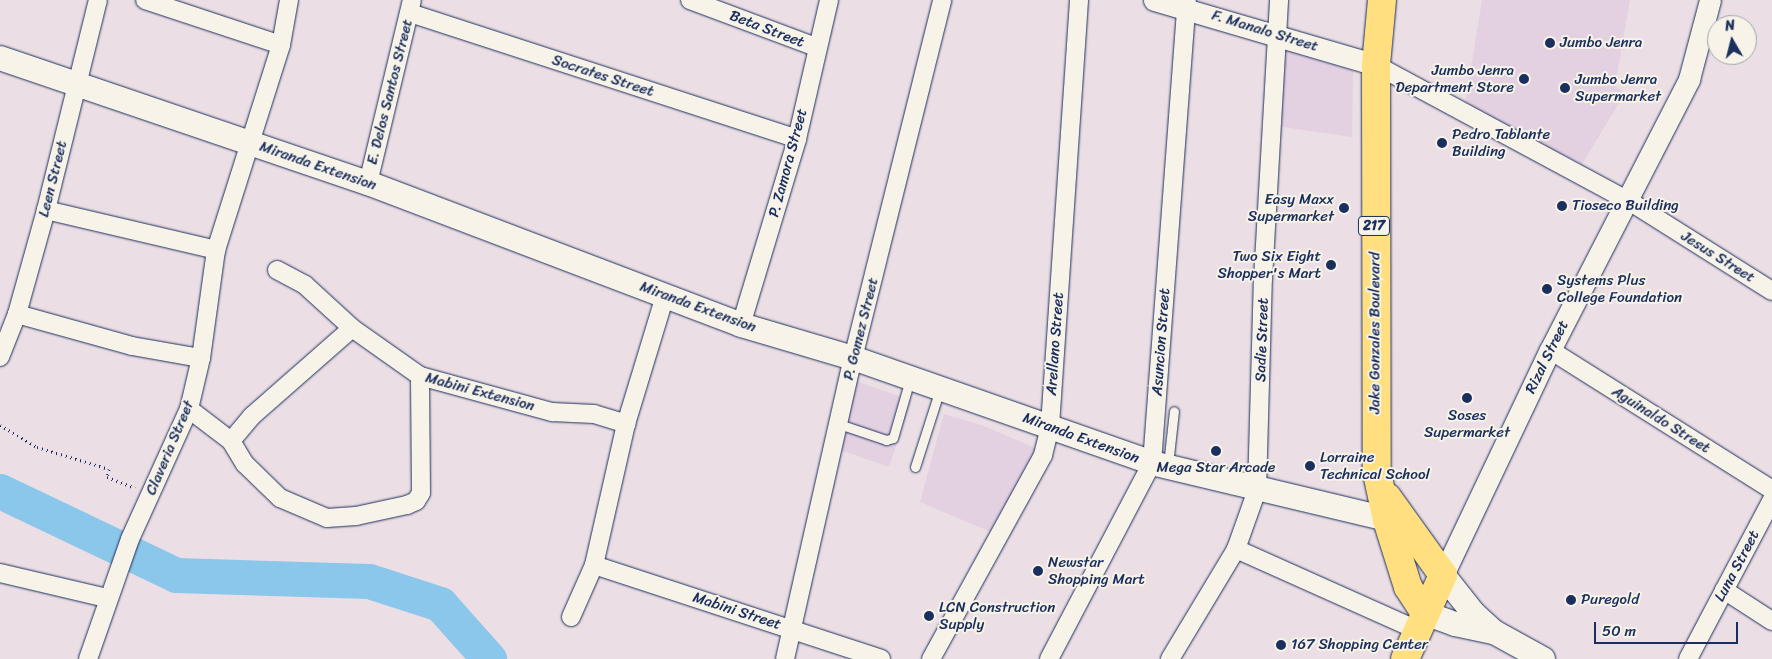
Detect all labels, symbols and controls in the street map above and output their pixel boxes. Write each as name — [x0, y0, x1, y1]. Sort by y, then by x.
street label: Beta Street — [727, 6, 807, 52]
street label: F. Manalo Street — [1210, 6, 1320, 56]
text: N — [1723, 13, 1737, 39]
north arrow — [1707, 15, 1757, 65]
street label: E. Delos Santos Street — [363, 18, 417, 166]
place label: Jumbo Jenra — [1560, 34, 1643, 52]
marker: Jumbo Jenra — [1544, 37, 1556, 49]
street label: Socrates Street — [550, 51, 656, 101]
place label: Jumbo Jenra Department Store — [1395, 61, 1514, 96]
place label: Jumbo Jenra Supermarket — [1575, 70, 1661, 105]
marker: Jumbo Jenra Department Store — [1518, 73, 1530, 85]
marker: Jumbo Jenra Supermarket — [1559, 82, 1571, 94]
street label: P. Zamora Street — [765, 107, 811, 219]
place label: Pedro Tablante Building — [1452, 125, 1551, 160]
marker: Pedro Tablante Building — [1436, 137, 1448, 149]
street label: Miranda Extension — [257, 138, 379, 194]
street label: Leen Street — [35, 139, 71, 219]
place label: Easy Maxx Supermarket — [1248, 190, 1334, 225]
place label: Tioseco Building — [1572, 197, 1679, 215]
marker: Tioseco Building — [1556, 200, 1568, 212]
marker: Easy Maxx Supermarket — [1338, 202, 1350, 214]
road number: 217 — [1358, 215, 1390, 238]
street label: Jesus Street — [1678, 227, 1758, 287]
place label: Two Six Eight Shopper's Mart — [1218, 247, 1321, 282]
street label: Jake Gonzales Boulevard — [1366, 252, 1384, 414]
marker: Two Six Eight Shopper's Mart — [1325, 259, 1337, 271]
place label: Systems Plus College Foundation — [1557, 271, 1682, 306]
street label: P. Gomez Street — [839, 275, 883, 383]
street label: Miranda Extension — [637, 278, 759, 336]
marker: Systems Plus College Foundation — [1541, 283, 1553, 295]
street label: Asuncion Street — [1148, 288, 1174, 396]
street label: Arellano Street — [1042, 292, 1068, 396]
street label: Sadie Street — [1252, 298, 1272, 382]
street label: Rizal Street — [1521, 317, 1573, 397]
street label: Mabini Extension — [423, 369, 537, 415]
street label: Aguinaldo Street — [1609, 383, 1713, 457]
marker: Soses Supermarket — [1461, 392, 1473, 404]
street label: Claveria Street — [142, 398, 198, 498]
place label: Soses Supermarket — [1424, 406, 1510, 441]
street label: Miranda Extension — [1020, 409, 1142, 467]
marker: Mega Star Arcade — [1210, 445, 1222, 457]
place label: Lorraine Technical School — [1320, 448, 1430, 483]
place label: Mega Star Arcade — [1156, 459, 1276, 477]
marker: Lorraine Technical School — [1304, 460, 1316, 472]
street label: Luna Street — [1711, 527, 1763, 605]
place label: Newstar Shopping Mart — [1048, 553, 1145, 588]
marker: Newstar Shopping Mart — [1032, 565, 1044, 577]
street label: Mabini Street — [691, 588, 783, 634]
place label: Puregold — [1581, 591, 1639, 609]
marker: Puregold — [1565, 594, 1577, 606]
place label: LCN Construction Supply — [939, 598, 1055, 633]
marker: LCN Construction Supply — [923, 610, 935, 622]
scale bar — [1597, 612, 1741, 644]
text: 50 m — [1602, 618, 1636, 644]
place label: 167 Shopping Center — [1291, 636, 1428, 654]
marker: 167 Shopping Center — [1275, 639, 1287, 651]

